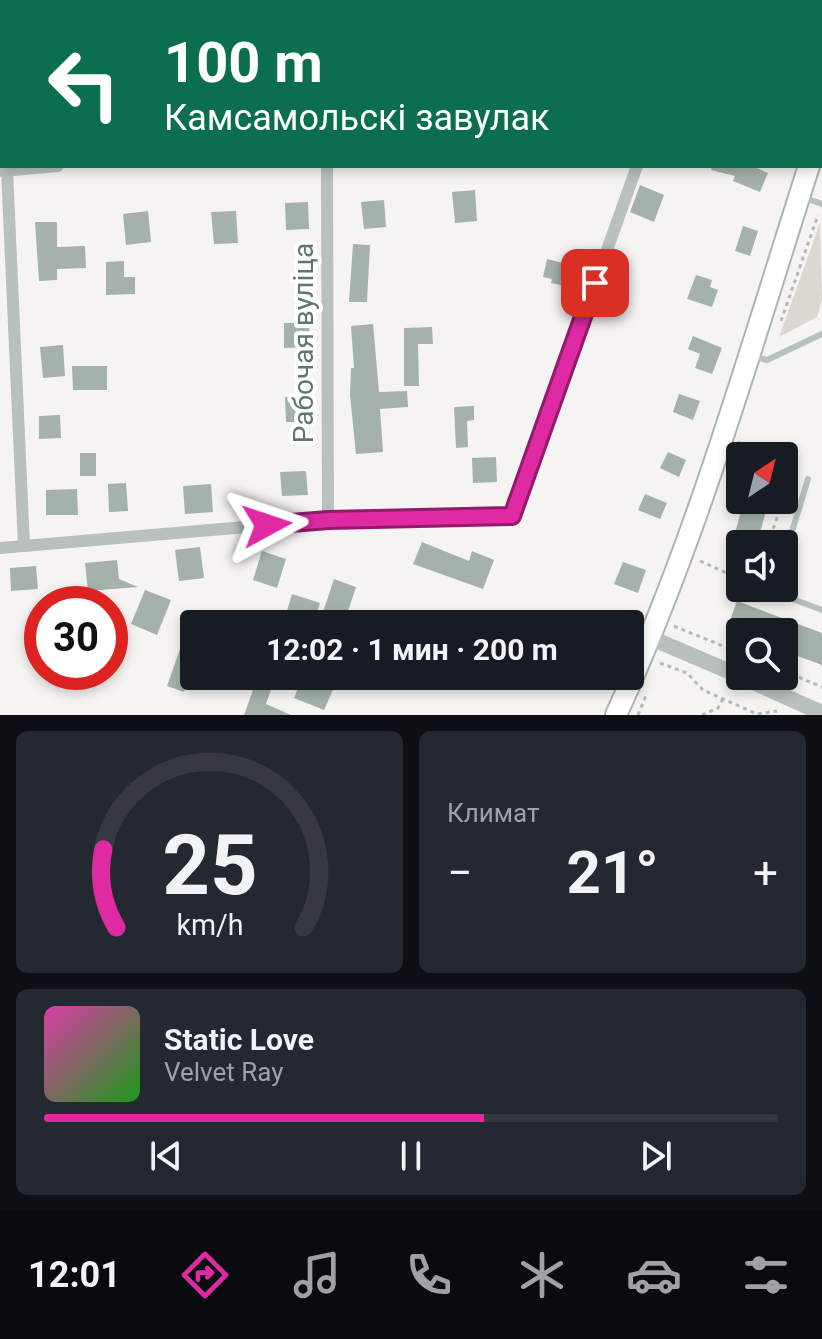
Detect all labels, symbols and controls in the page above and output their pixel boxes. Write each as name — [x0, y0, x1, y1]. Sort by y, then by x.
text: 100 m — [164, 30, 323, 96]
icon: left — [32, 32, 136, 136]
text: Камсамольскі завулак — [164, 97, 550, 139]
street label: Рабочая вуліца — [287, 243, 320, 443]
pin — [561, 249, 629, 317]
icon: arrive — [573, 261, 617, 305]
north arrow — [726, 442, 798, 514]
map controls — [726, 442, 798, 690]
position arrow — [225, 483, 309, 567]
button: sound — [726, 530, 798, 602]
speed limit sign: 30 — [24, 586, 128, 690]
button: search — [726, 618, 798, 690]
text: 12:02 · 1 мин · 200 m — [266, 632, 558, 667]
text: Климат — [447, 798, 539, 828]
text: 25 — [162, 817, 257, 914]
text: 21° — [566, 837, 659, 908]
text: − — [447, 847, 472, 899]
text: + — [753, 847, 778, 899]
text: km/h — [176, 908, 243, 942]
text: Static Love — [164, 1022, 314, 1057]
text: Velvet Ray — [164, 1057, 284, 1087]
icon: previous — [144, 1134, 188, 1178]
icon: pause — [389, 1134, 433, 1178]
icon: next — [634, 1134, 678, 1178]
icon: directions — [177, 1247, 233, 1303]
icon: music — [289, 1247, 345, 1303]
icon: phone — [401, 1247, 457, 1303]
icon: climate — [514, 1247, 570, 1303]
icon: car — [626, 1247, 682, 1303]
icon: filters — [738, 1247, 794, 1303]
text: 12:01 — [28, 1254, 121, 1296]

